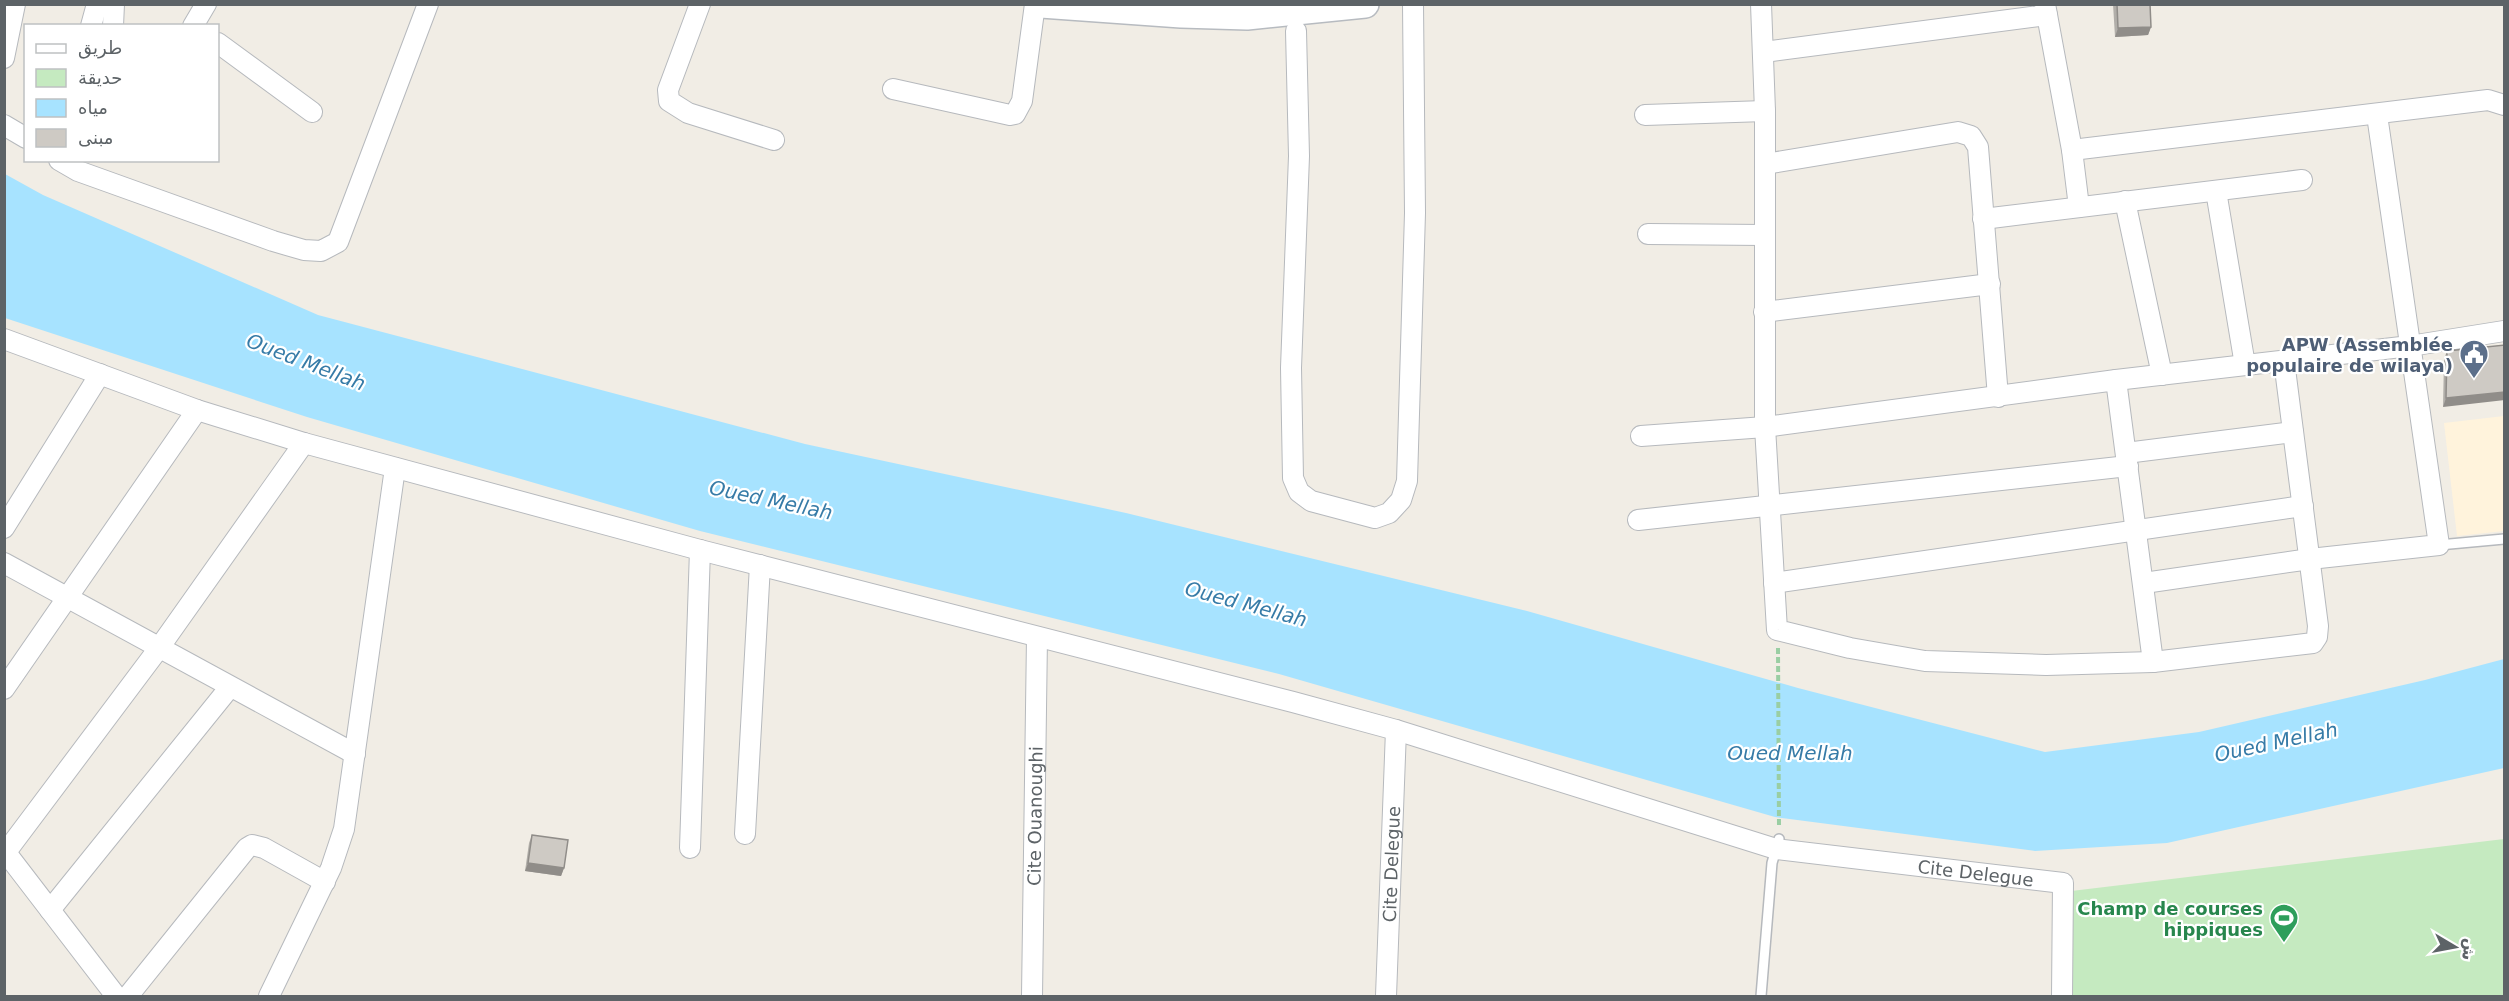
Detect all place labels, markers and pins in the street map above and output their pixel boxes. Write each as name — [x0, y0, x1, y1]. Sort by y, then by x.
place label: APW (Assemblée populaire de wilaya) — [2246, 334, 2453, 376]
public building icon: APW (Assemblée populaire de wilaya) — [2458, 338, 2490, 380]
place label: Champ de courses hippiques — [2077, 898, 2263, 940]
sports icon: Champ de courses hippiques — [2268, 902, 2300, 944]

